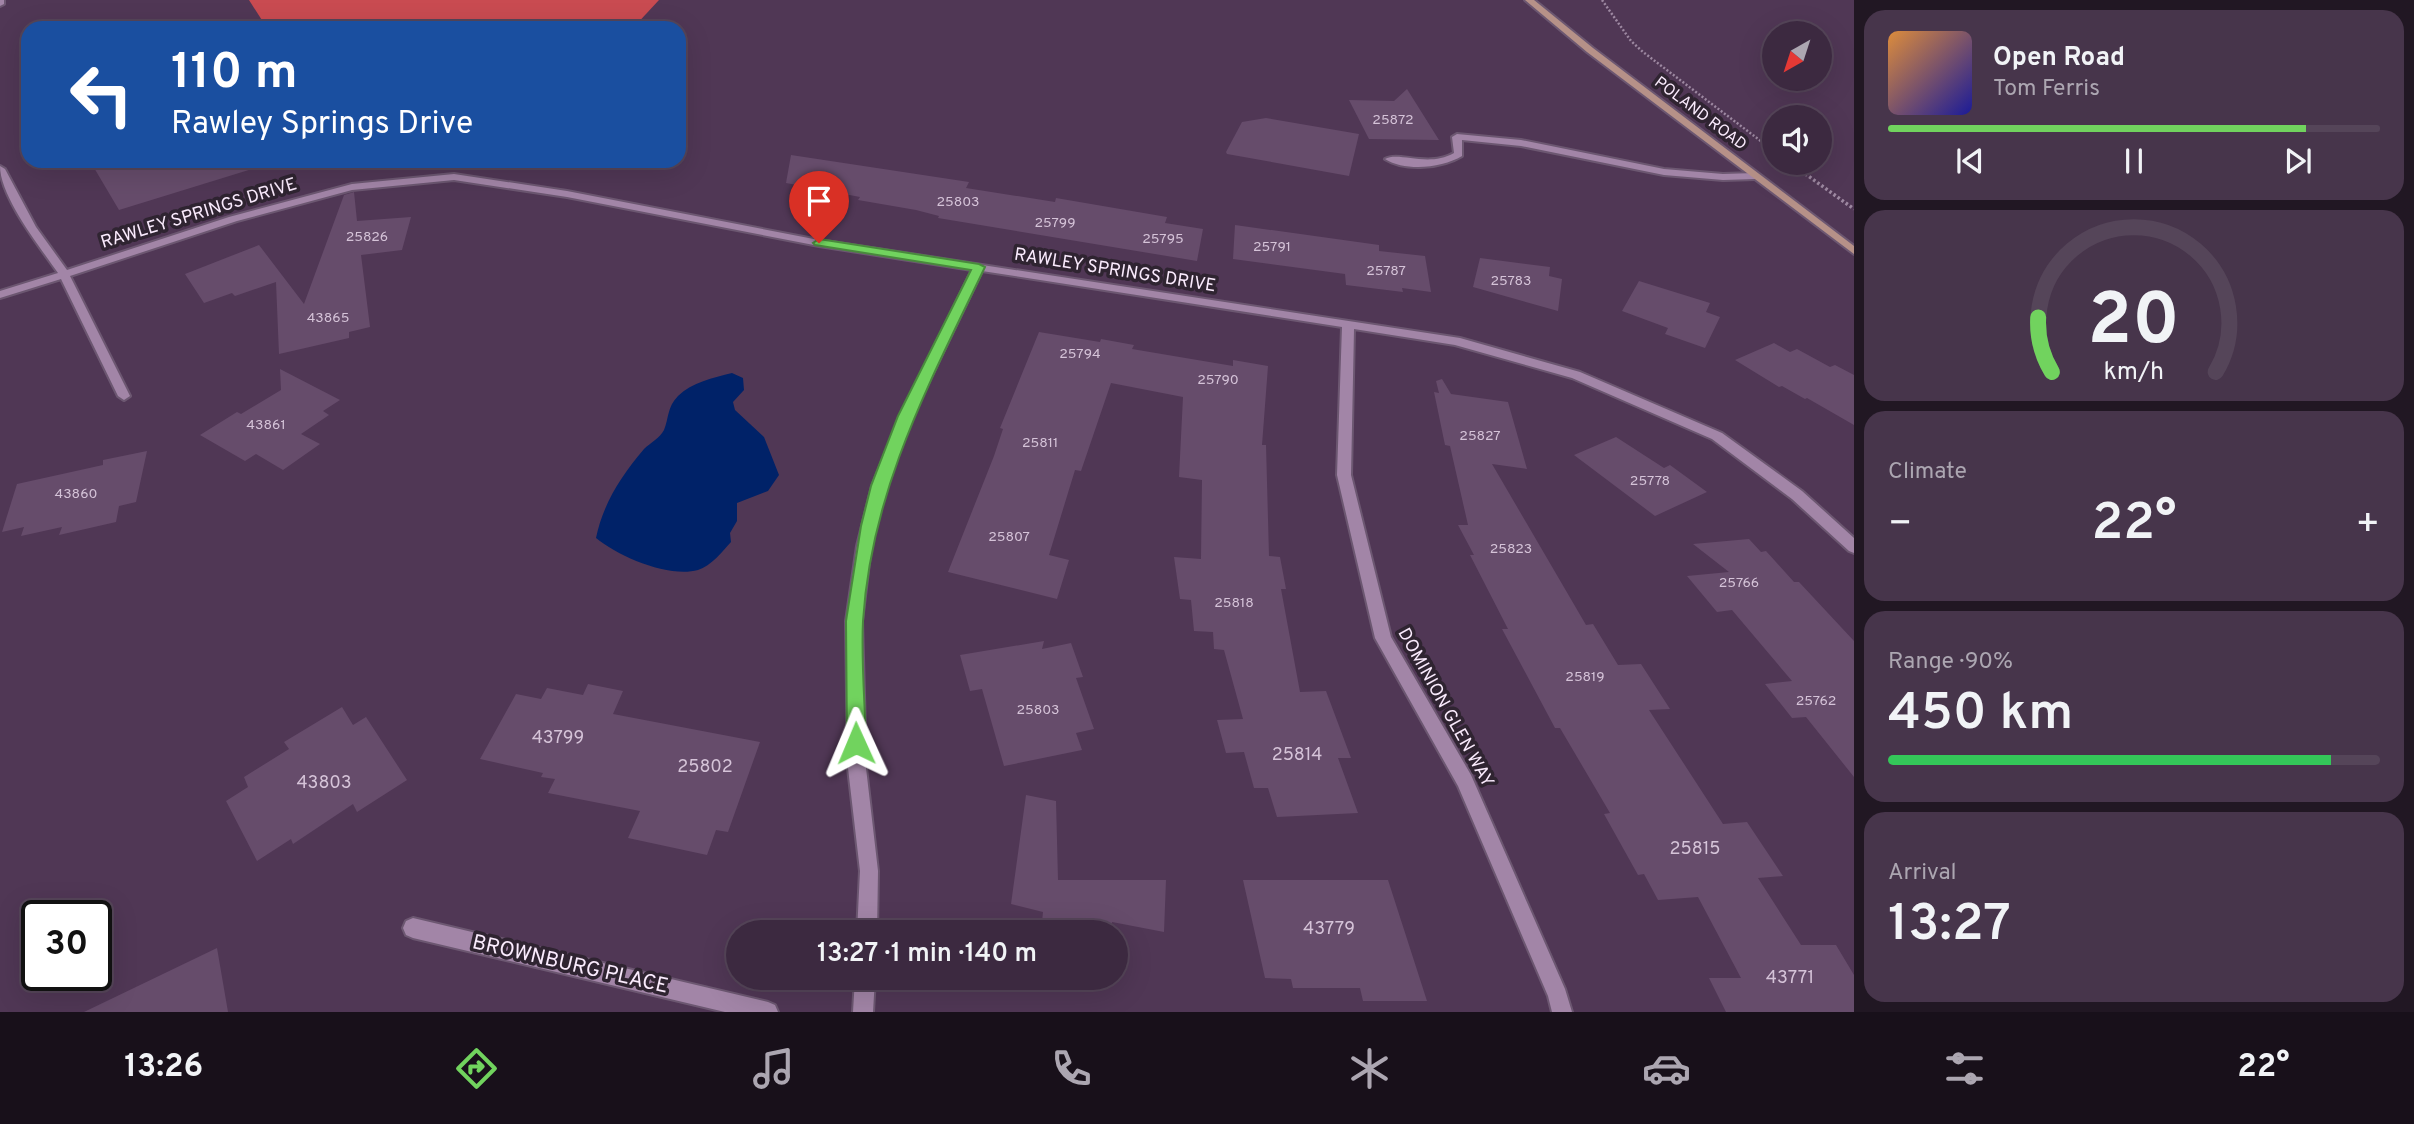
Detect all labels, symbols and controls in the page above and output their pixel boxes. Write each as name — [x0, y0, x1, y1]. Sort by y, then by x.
north arrow — [1762, 21, 1832, 91]
map controls — [1762, 21, 1832, 175]
text: Open Road — [1993, 42, 2125, 75]
text: 110 m — [171, 44, 298, 106]
icon: left — [56, 49, 147, 140]
street label: POLAND ROAD — [1650, 73, 1750, 155]
text: Tom Ferris — [1993, 75, 2100, 104]
text: Rawley Springs Drive — [171, 105, 473, 145]
button: sound — [1762, 105, 1832, 175]
house number: 25872 — [1372, 112, 1414, 129]
icon: previous — [1951, 142, 1989, 180]
icon: pause — [2115, 142, 2153, 180]
icon: next — [2279, 142, 2317, 180]
pin — [789, 171, 849, 243]
street label: RAWLEY SPRINGS DRIVE — [98, 173, 300, 255]
icon: arrive — [800, 182, 838, 220]
house number: 25803 — [936, 194, 980, 211]
house number: 25799 — [1034, 215, 1076, 232]
house number: 25826 — [346, 229, 388, 246]
house number: 25795 — [1142, 231, 1184, 248]
house number: 25791 — [1253, 239, 1291, 256]
street label: RAWLEY SPRINGS DRIVE — [1012, 244, 1218, 298]
house number: 25787 — [1366, 263, 1406, 280]
house number: 25783 — [1491, 273, 1532, 290]
text: 20 — [2088, 278, 2180, 370]
house number: 43865 — [307, 310, 349, 327]
house number: 25794 — [1059, 346, 1101, 363]
text: km/h — [2104, 356, 2164, 388]
house number: 25790 — [1197, 372, 1239, 389]
house number: 43861 — [246, 417, 286, 434]
house number: 25827 — [1459, 428, 1501, 445]
house number: 25811 — [1022, 435, 1058, 452]
text: Climate — [1888, 458, 1967, 487]
house number: 25778 — [1630, 473, 1670, 490]
house number: 43860 — [54, 486, 98, 503]
text: 22° — [2091, 492, 2177, 558]
text: − — [1888, 501, 1913, 550]
text: + — [2355, 501, 2380, 550]
house number: 25807 — [988, 529, 1030, 546]
house number: 25823 — [1490, 541, 1532, 558]
house number: 25766 — [1719, 575, 1759, 592]
house number: 25818 — [1214, 595, 1254, 612]
street label: DOMINION GLEN WAY — [1392, 624, 1498, 792]
text: Range · 90% — [1888, 648, 2013, 677]
house number: 25819 — [1565, 669, 1605, 686]
text: 450 km — [1888, 682, 2073, 748]
house number: 25762 — [1796, 693, 1836, 710]
house number: 25803 — [1016, 702, 1060, 719]
position arrow — [819, 706, 893, 780]
house number: 43799 — [532, 727, 584, 750]
house number: 25814 — [1272, 744, 1322, 767]
house number: 25802 — [677, 756, 733, 779]
house number: 43803 — [296, 772, 352, 795]
house number: 25815 — [1669, 838, 1721, 861]
text: Arrival — [1888, 859, 1957, 888]
text: 13:27 — [1888, 893, 2011, 959]
speed limit sign: 30 — [21, 900, 112, 991]
house number: 43779 — [1303, 918, 1355, 941]
street label: BROWNBURG PLACE — [469, 929, 671, 1001]
text: 13:27 · 1 min · 140 m — [817, 938, 1037, 971]
house number: 43771 — [1766, 967, 1814, 990]
icon: directions — [452, 1044, 501, 1093]
icon: music — [749, 1044, 798, 1093]
icon: phone — [1047, 1044, 1096, 1093]
icon: climate — [1345, 1044, 1394, 1093]
icon: car — [1642, 1044, 1691, 1093]
icon: filters — [1940, 1044, 1989, 1093]
text: 13:26 — [124, 1048, 203, 1088]
text: 22° — [2237, 1048, 2290, 1088]

